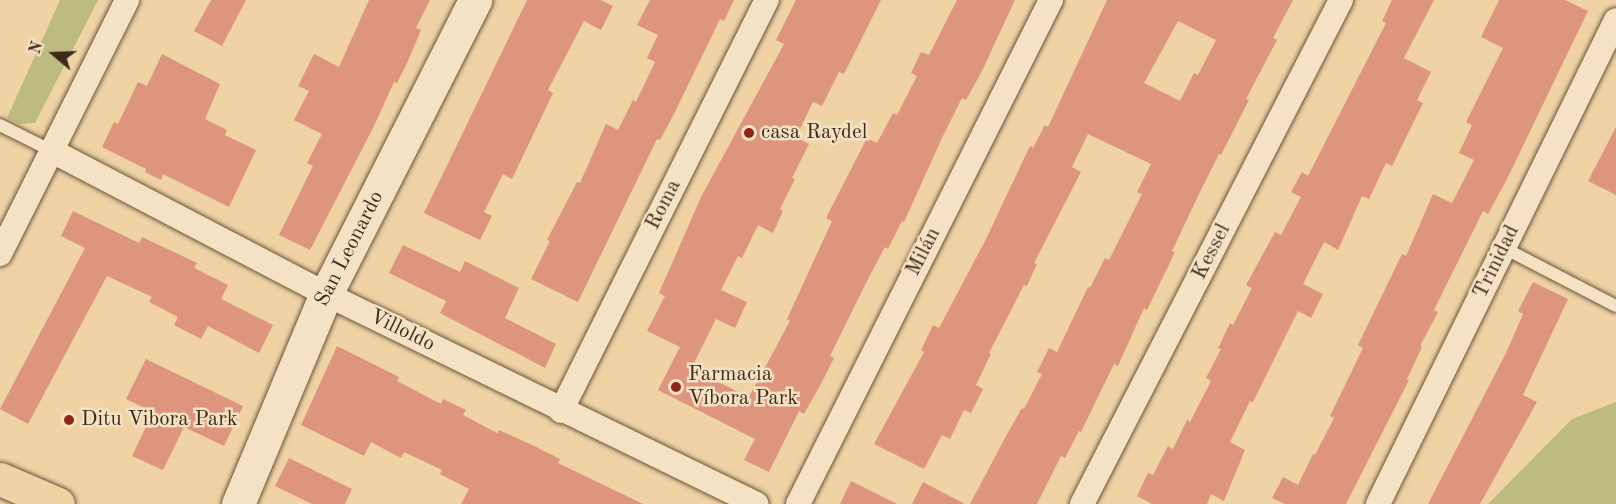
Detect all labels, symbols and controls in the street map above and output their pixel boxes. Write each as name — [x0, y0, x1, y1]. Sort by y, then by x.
north arrow — [24, 24, 84, 84]
text: N — [27, 40, 47, 57]
place label: casa Raydel — [761, 120, 867, 146]
marker: casa Raydel — [742, 126, 756, 140]
street label: Roma — [641, 176, 687, 234]
street label: San Leonardo — [310, 187, 390, 311]
street label: Kessel — [1187, 220, 1237, 284]
street label: Trinidad — [1468, 221, 1526, 303]
street label: Milán — [901, 224, 947, 280]
street label: Villoldo — [365, 304, 439, 358]
place label: Farmacia Víbora Park — [688, 362, 798, 412]
marker: Farmacia Víbora Park — [669, 380, 683, 394]
place label: Ditu Vibora Park — [81, 407, 238, 433]
marker: Ditu Vibora Park — [62, 413, 76, 427]

